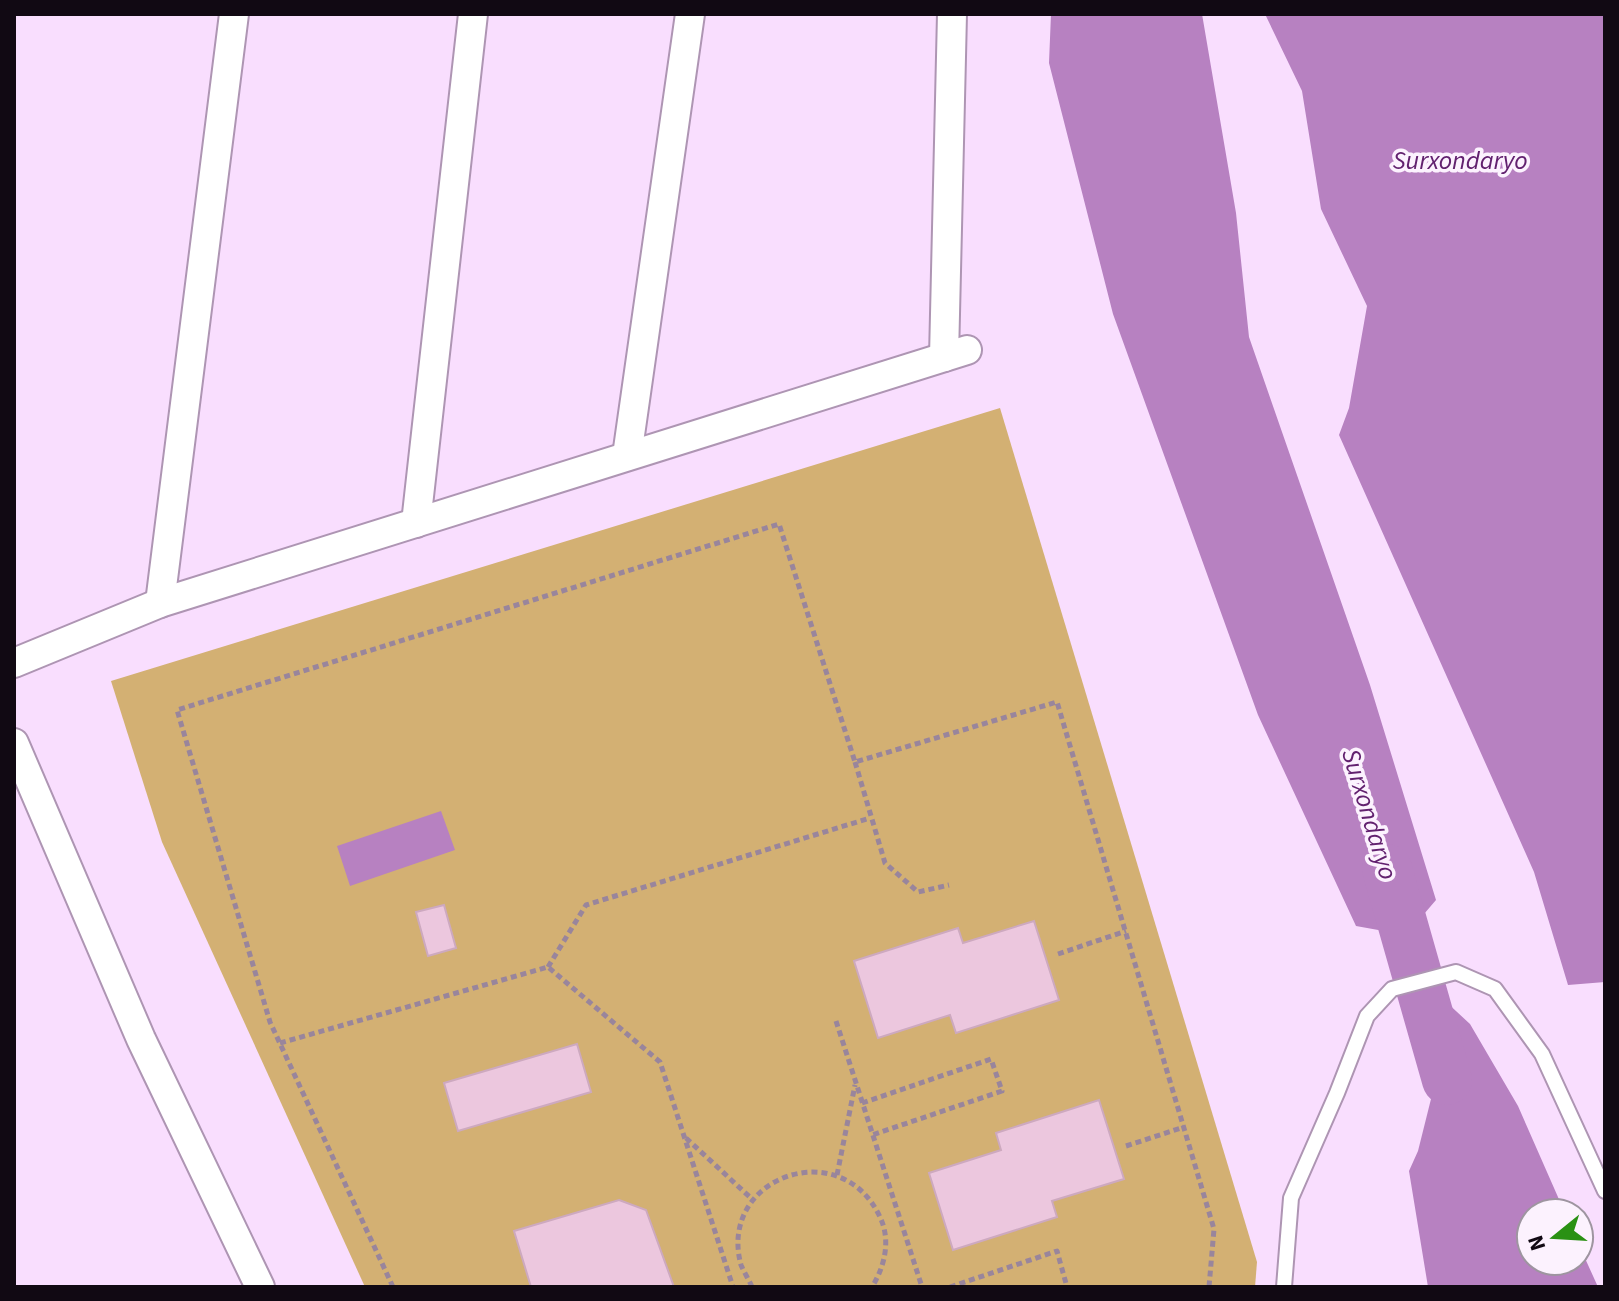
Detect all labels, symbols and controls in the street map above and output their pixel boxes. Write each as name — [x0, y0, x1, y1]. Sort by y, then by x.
water label: Surxondaryo — [1392, 142, 1528, 179]
water label: Surxondaryo — [1332, 744, 1407, 884]
north arrow — [1515, 1197, 1595, 1277]
text: N — [1519, 1231, 1554, 1255]

